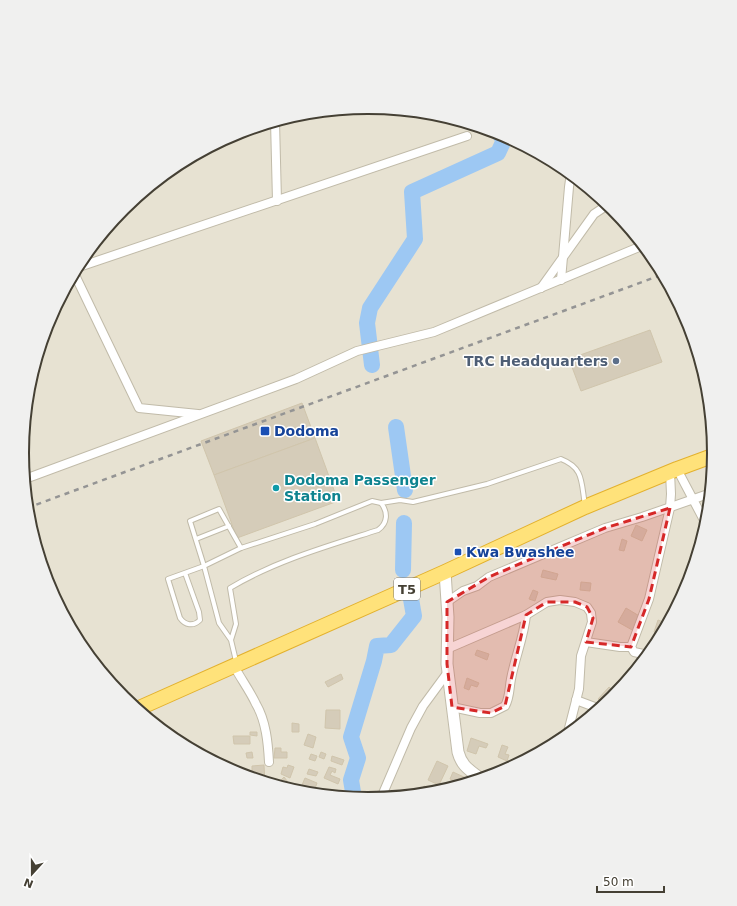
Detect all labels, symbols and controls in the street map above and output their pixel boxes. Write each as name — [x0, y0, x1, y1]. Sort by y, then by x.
place label: TRC Headquarters — [464, 353, 608, 369]
marker: TRC Headquarters — [611, 356, 621, 366]
place label: Dodoma — [274, 423, 339, 439]
marker: Dodoma — [259, 425, 271, 437]
place label: Dodoma Passenger Station — [284, 472, 436, 504]
marker: Dodoma Passenger Station — [271, 483, 281, 493]
place label: Kwa Bwashee — [466, 544, 574, 560]
marker: Kwa Bwashee — [453, 547, 463, 557]
road number: T5 — [394, 578, 420, 600]
north arrow — [12, 854, 52, 894]
scale bar — [597, 868, 664, 894]
text: N — [22, 875, 35, 891]
text: 50 m — [603, 875, 634, 889]

